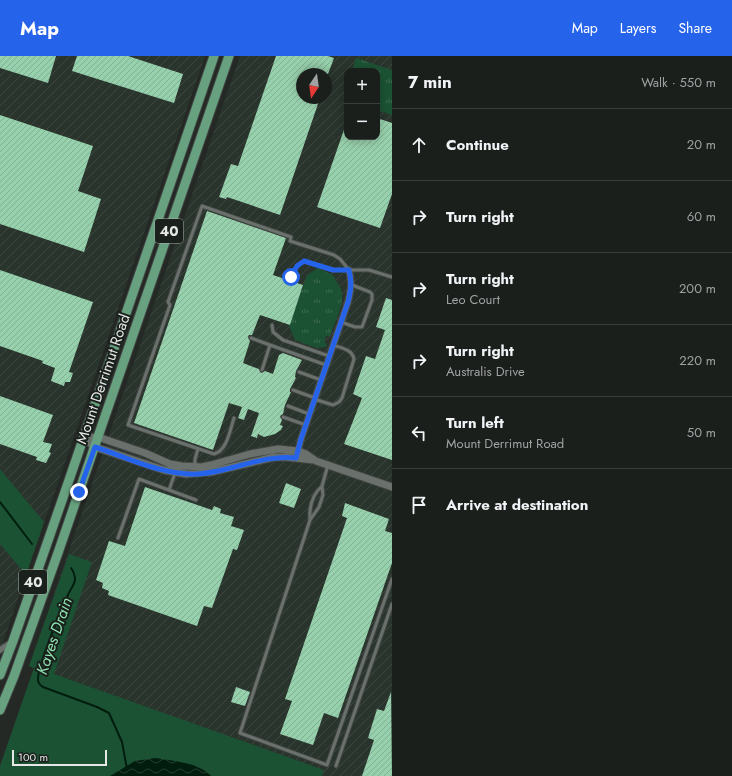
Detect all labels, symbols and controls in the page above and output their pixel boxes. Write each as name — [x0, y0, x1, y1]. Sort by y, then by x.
text: Map — [20, 15, 59, 42]
text: Map — [572, 18, 598, 38]
text: Layers — [620, 18, 656, 38]
text: Share — [678, 18, 712, 38]
north arrow — [296, 68, 332, 104]
map controls — [344, 68, 380, 140]
button: + — [344, 68, 380, 104]
text: 7 min — [408, 70, 452, 94]
text: Walk · 550 m — [641, 73, 716, 92]
button: − — [344, 104, 380, 140]
icon: ahead — [408, 134, 430, 156]
text: Continue — [446, 134, 509, 156]
text: 20 m — [687, 135, 716, 154]
icon: right — [408, 206, 430, 228]
text: Turn right — [446, 206, 514, 228]
text: 60 m — [687, 207, 716, 226]
road number: 40 — [155, 219, 183, 243]
route start — [282, 268, 300, 286]
text: Turn right — [446, 268, 514, 290]
icon: right — [408, 278, 430, 300]
text: 200 m — [679, 279, 716, 298]
text: Leo Court — [446, 290, 500, 309]
street label: Mount Derrimut Road — [70, 311, 136, 447]
text: Turn right — [446, 340, 514, 362]
icon: right — [408, 350, 430, 372]
text: 220 m — [679, 351, 716, 370]
text: Australis Drive — [446, 362, 525, 381]
text: Turn left — [446, 412, 504, 434]
icon: left — [408, 422, 430, 444]
text: 50 m — [687, 423, 716, 442]
text: Mount Derrimut Road — [446, 434, 564, 453]
route end — [70, 483, 88, 501]
icon: arrive — [408, 494, 430, 516]
text: Arrive at destination — [446, 494, 588, 516]
road number: 40 — [19, 570, 47, 594]
water label: Kayes Drain — [30, 594, 78, 678]
scale bar — [12, 748, 107, 767]
text: 100 m — [18, 749, 48, 765]

